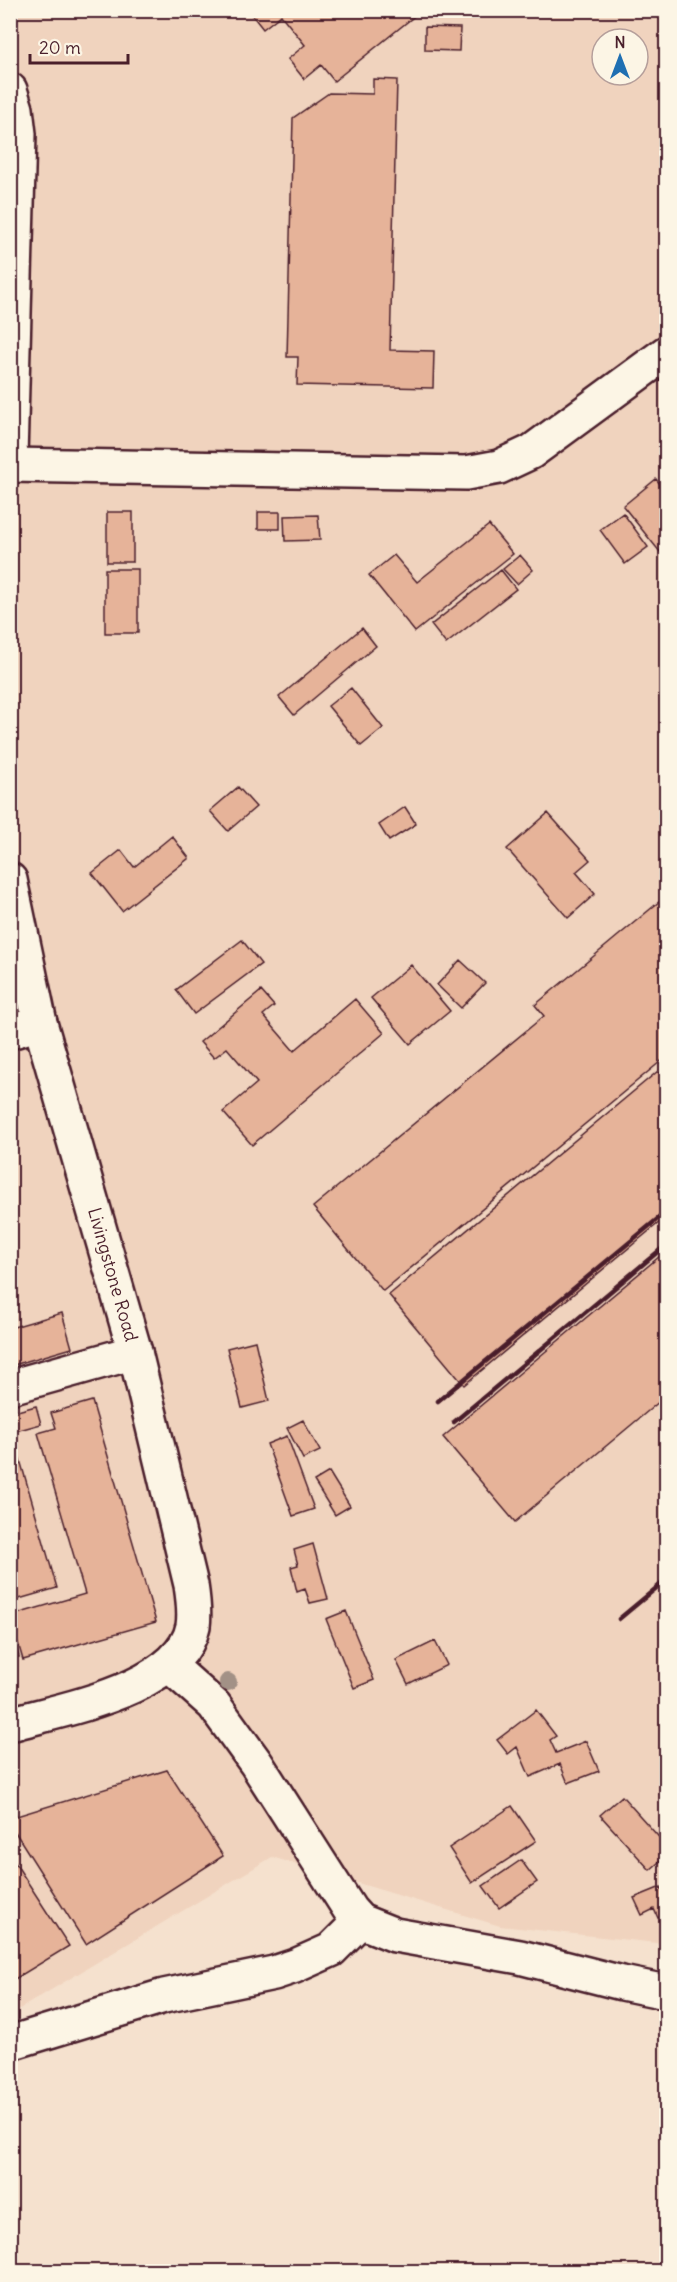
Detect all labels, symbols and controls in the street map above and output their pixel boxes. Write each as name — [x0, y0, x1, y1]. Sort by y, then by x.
scale bar — [30, 27, 128, 65]
north arrow — [590, 27, 650, 87]
text: N — [614, 32, 626, 52]
text: 20 m — [39, 36, 81, 59]
street label: Livingstone Road — [83, 1205, 143, 1344]

